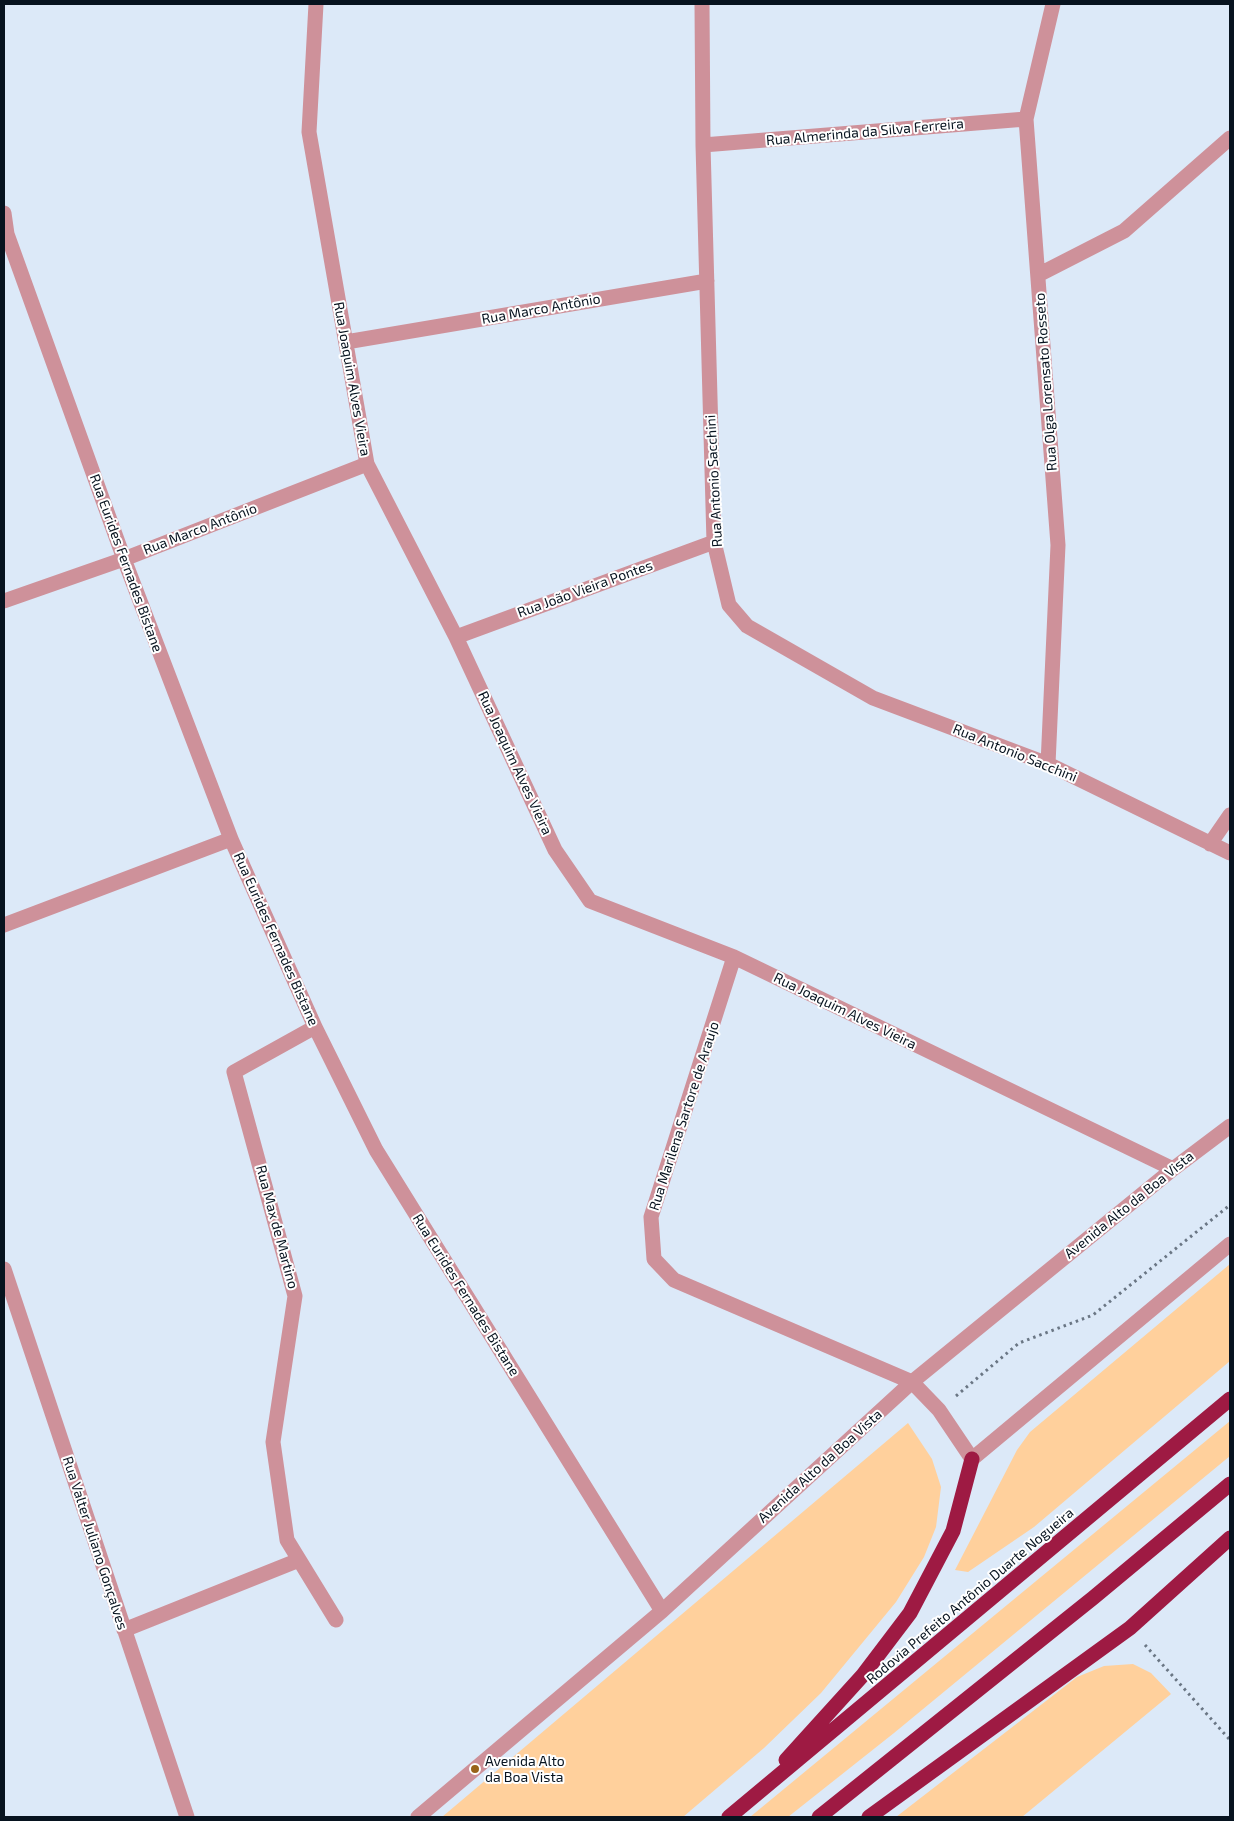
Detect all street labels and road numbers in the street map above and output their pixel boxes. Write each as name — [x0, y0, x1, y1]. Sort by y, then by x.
street label: Rua Almerinda da Silva Ferreira — [765, 115, 965, 149]
street label: Rua Marco Antônio — [480, 290, 602, 328]
street label: Rua Olga Lorensato Rosseto — [1031, 292, 1061, 472]
street label: Rua Joaquim Alves Vieira — [330, 300, 374, 458]
street label: Rua Antonio Sacchini — [702, 414, 726, 548]
street label: Rua Eurides Fernades Bistane — [86, 472, 166, 654]
street label: Rua Marco Antônio — [141, 500, 259, 558]
street label: Rua João Vieira Pontes — [515, 557, 655, 621]
street label: Rua Joaquim Alves Vieira — [474, 688, 556, 838]
street label: Rua Antonio Sacchini — [950, 720, 1080, 786]
street label: Rua Eurides Fernades Bistane — [230, 850, 322, 1028]
street label: Rua Joaquim Alves Vieira — [771, 969, 919, 1053]
street label: Rua Marilena Sartore de Araujo — [645, 1019, 723, 1213]
street label: Avenida Alto da Boa Vista — [1061, 1148, 1197, 1262]
street label: Rua Max de Martino — [252, 1163, 302, 1291]
street label: Rua Eurides Fernades Bistane — [409, 1211, 523, 1379]
street label: Avenida Alto da Boa Vista — [754, 1406, 886, 1526]
street label: Rua Valter Juliano Gonçalves — [59, 1454, 131, 1632]
street label: Rodovia Prefeito Antônio Duarte Nogueira — [863, 1504, 1077, 1688]

